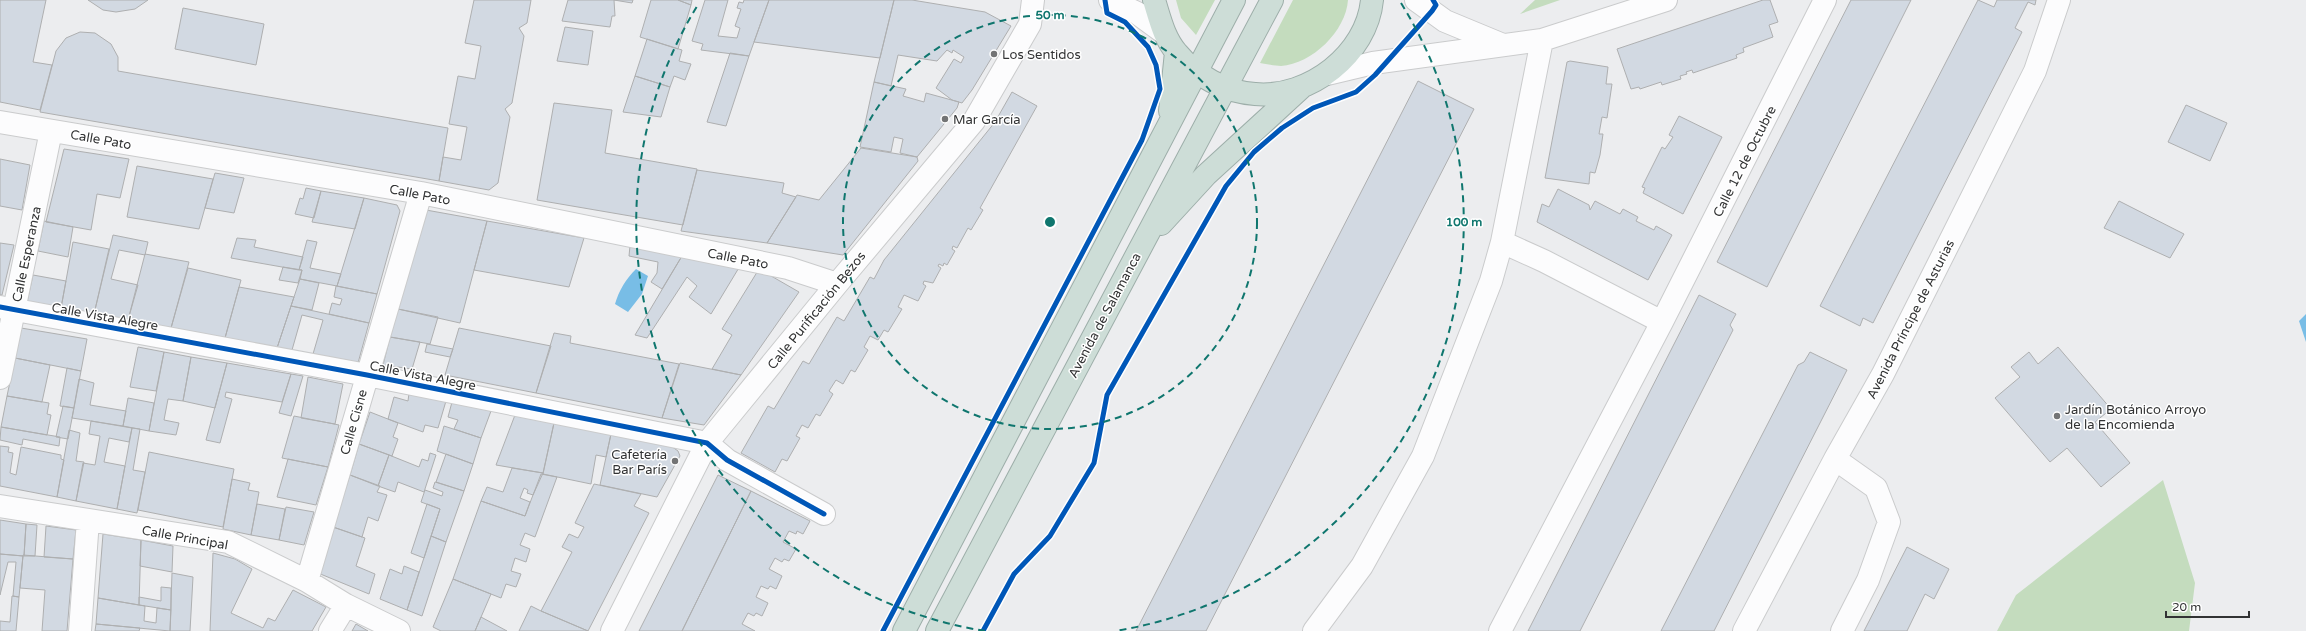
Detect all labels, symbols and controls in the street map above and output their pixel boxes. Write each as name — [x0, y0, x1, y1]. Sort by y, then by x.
text: 50 m — [1035, 8, 1065, 22]
place label: Los Sentidos — [1002, 47, 1081, 63]
marker: Los Sentidos — [989, 49, 999, 59]
street label: Calle 12 de Octubre — [1710, 103, 1780, 220]
place label: Mar García — [953, 112, 1021, 128]
marker: Mar García — [940, 114, 950, 124]
street label: Calle Pato — [69, 127, 133, 153]
street label: Calle Pato — [388, 181, 452, 209]
street label: Calle Esperanza — [9, 205, 45, 304]
centre of rings — [1043, 215, 1057, 229]
text: 100 m — [1446, 215, 1482, 229]
street label: Avenida Príncipe de Asturias — [1864, 237, 1958, 402]
street label: Calle Pato — [706, 245, 770, 273]
street label: Calle Purificación Bezos — [764, 248, 869, 373]
street label: Avenida de Salamanca — [1065, 250, 1145, 381]
street label: Calle Vista Alegre — [50, 300, 159, 334]
street label: Calle Vista Alegre — [368, 358, 477, 394]
street label: Calle Cisne — [337, 388, 371, 457]
place label: Jardín Botánico Arroyo de la Encomienda — [2065, 402, 2206, 433]
marker: Jardín Botánico Arroyo de la Encomienda — [2052, 411, 2062, 421]
place label: Cafetería Bar París — [611, 447, 667, 478]
marker: Cafetería Bar París — [670, 456, 680, 466]
street label: Calle Principal — [140, 523, 229, 553]
scale bar — [2166, 593, 2249, 619]
text: 20 m — [2172, 600, 2201, 614]

